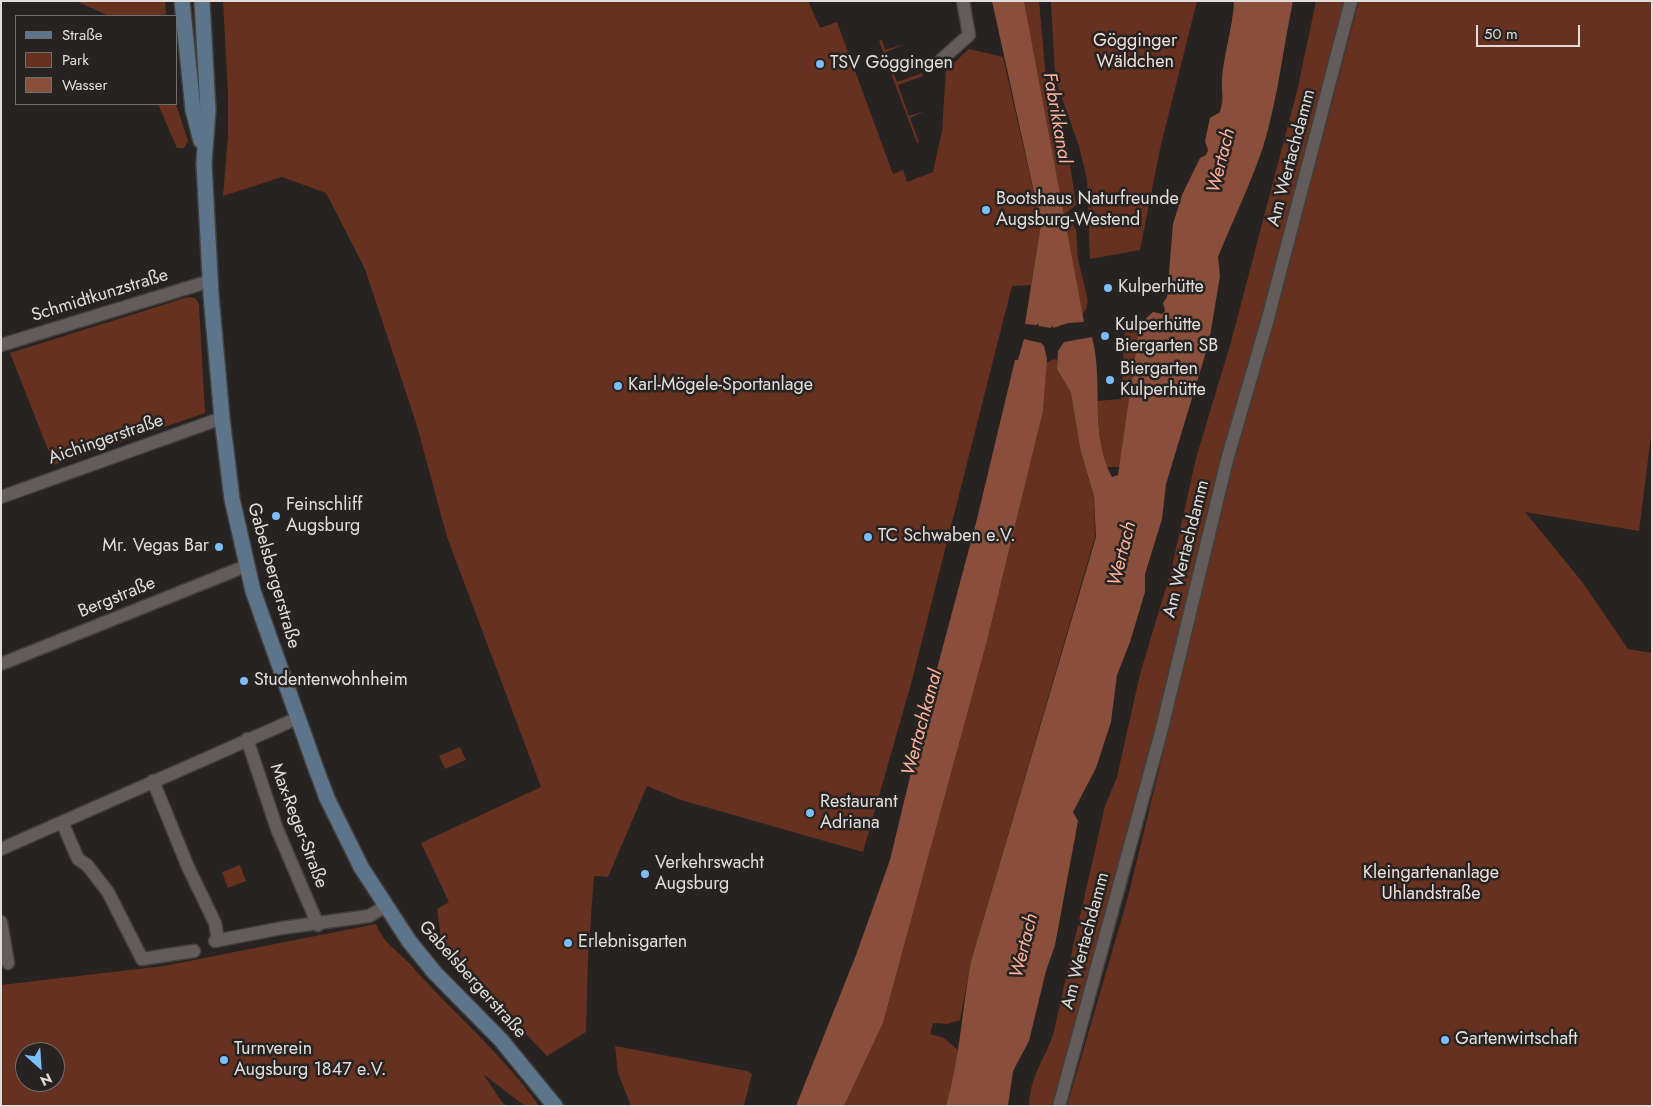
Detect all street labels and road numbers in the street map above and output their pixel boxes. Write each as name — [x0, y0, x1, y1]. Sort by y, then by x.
street label: Am Wertachdamm — [1263, 87, 1321, 229]
street label: Schmidtkunzstraße — [29, 265, 171, 327]
street label: Aichingerstraße — [46, 410, 166, 470]
street label: Am Wertachdamm — [1159, 478, 1215, 620]
street label: Gabelsbergerstraße — [242, 501, 304, 651]
street label: Bergstraße — [75, 573, 159, 623]
street label: Max-Reger-Straße — [264, 761, 332, 891]
street label: Am Wertachdamm — [1057, 870, 1115, 1012]
street label: Gabelsbergerstraße — [414, 917, 530, 1043]

